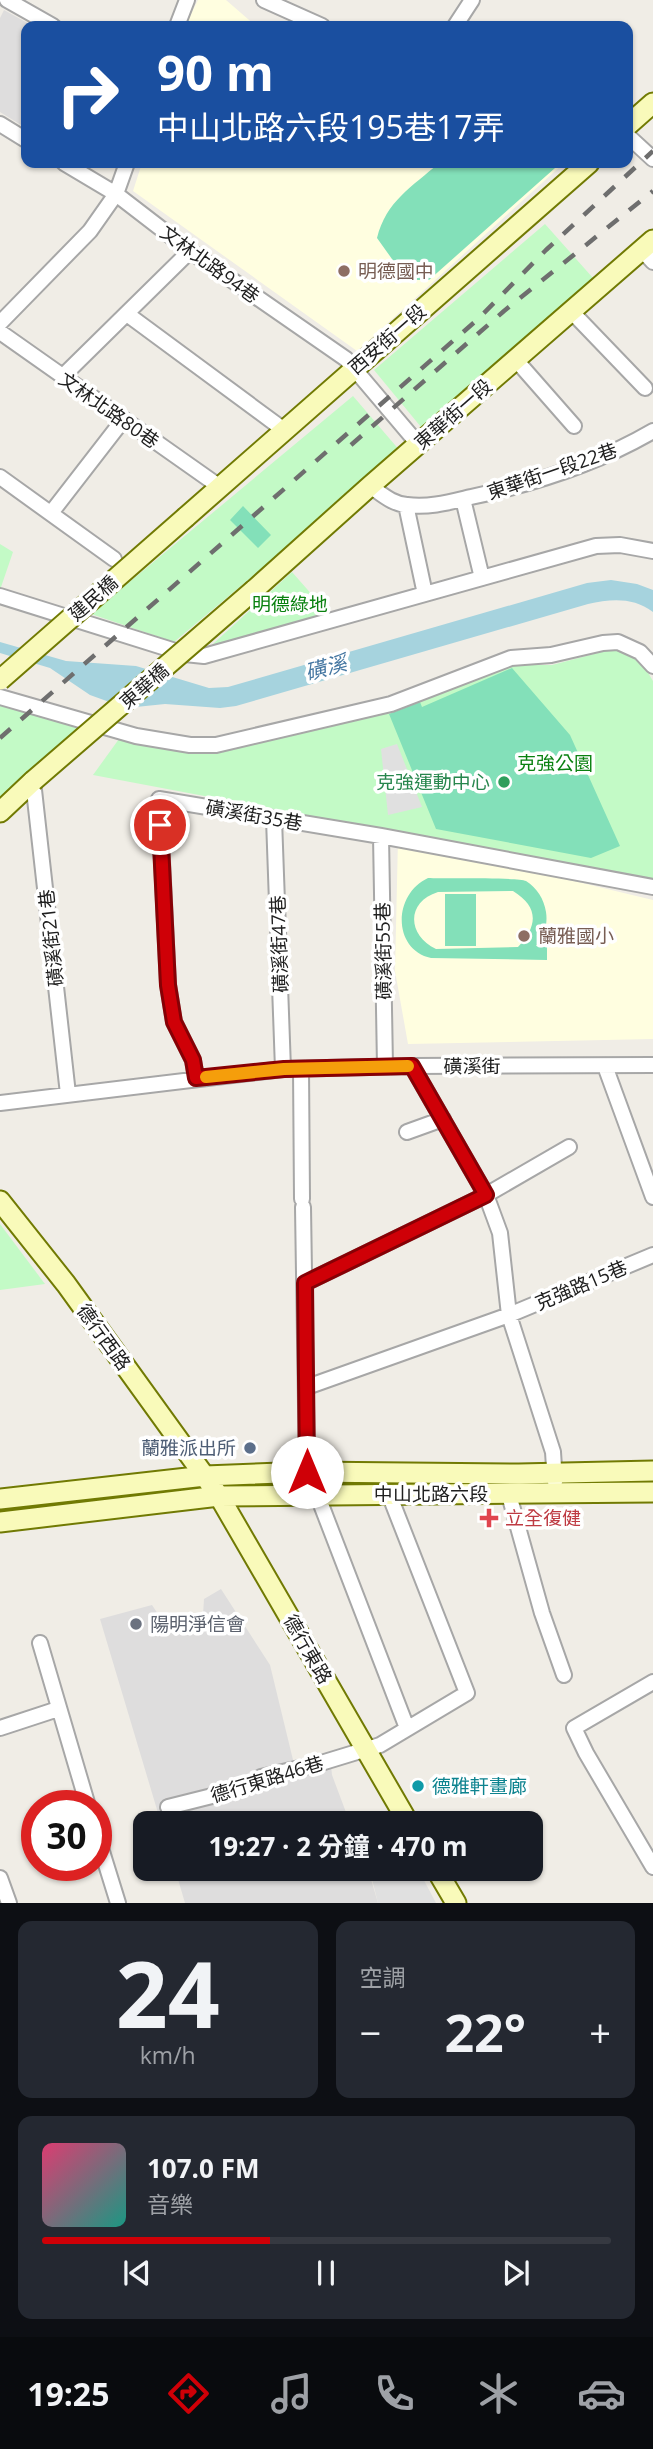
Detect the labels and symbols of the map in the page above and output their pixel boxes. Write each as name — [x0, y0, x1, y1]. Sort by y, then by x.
street label: 文林北路94巷 — [155, 219, 265, 309]
place label: 明德國中 — [358, 258, 434, 284]
marker: 明德國中 — [336, 263, 352, 279]
street label: 西安街一段 — [343, 298, 431, 380]
street label: 文林北路80巷 — [54, 366, 164, 454]
street label: 東華街一段 — [409, 373, 497, 455]
street label: 東華街一段22巷 — [484, 437, 620, 505]
street label: 建民橋 — [63, 569, 123, 627]
park label: 明德綠地 — [252, 591, 328, 617]
water label: 磺溪 — [302, 647, 353, 686]
street label: 東華橋 — [114, 657, 174, 715]
park label: 克強公園 — [517, 750, 593, 776]
place label: 克強運動中心 — [376, 769, 490, 795]
marker: 克強運動中心 — [496, 774, 512, 790]
street label: 磺溪街35巷 — [204, 794, 304, 836]
pin — [130, 795, 190, 855]
street label: 磺溪街21巷 — [33, 888, 69, 988]
street label: 磺溪街47巷 — [264, 895, 294, 993]
street label: 磺溪街55巷 — [369, 902, 397, 1000]
place label: 蘭雅國小 — [538, 923, 614, 949]
marker: 蘭雅國小 — [516, 928, 532, 944]
street label: 磺溪街 — [443, 1053, 501, 1079]
street label: 克強路15巷 — [531, 1254, 631, 1316]
street label: 德行西路 — [71, 1299, 137, 1375]
place label: 蘭雅派出所 — [141, 1435, 236, 1461]
position arrow — [270, 1435, 344, 1509]
marker: 蘭雅派出所 — [242, 1440, 258, 1456]
street label: 中山北路六段 — [374, 1481, 488, 1507]
place label: 立全復健 — [505, 1505, 581, 1531]
marker: 立全復健 — [479, 1508, 499, 1528]
street label: 德行東路 — [278, 1610, 338, 1688]
place label: 陽明淨信會 — [150, 1611, 245, 1637]
marker: 陽明淨信會 — [128, 1616, 144, 1632]
street label: 德行東路46巷 — [207, 1750, 327, 1808]
place label: 德雅軒畫廊 — [432, 1773, 527, 1799]
marker: 德雅軒畫廊 — [410, 1778, 426, 1794]
speed limit sign: 30 — [21, 1790, 112, 1881]

